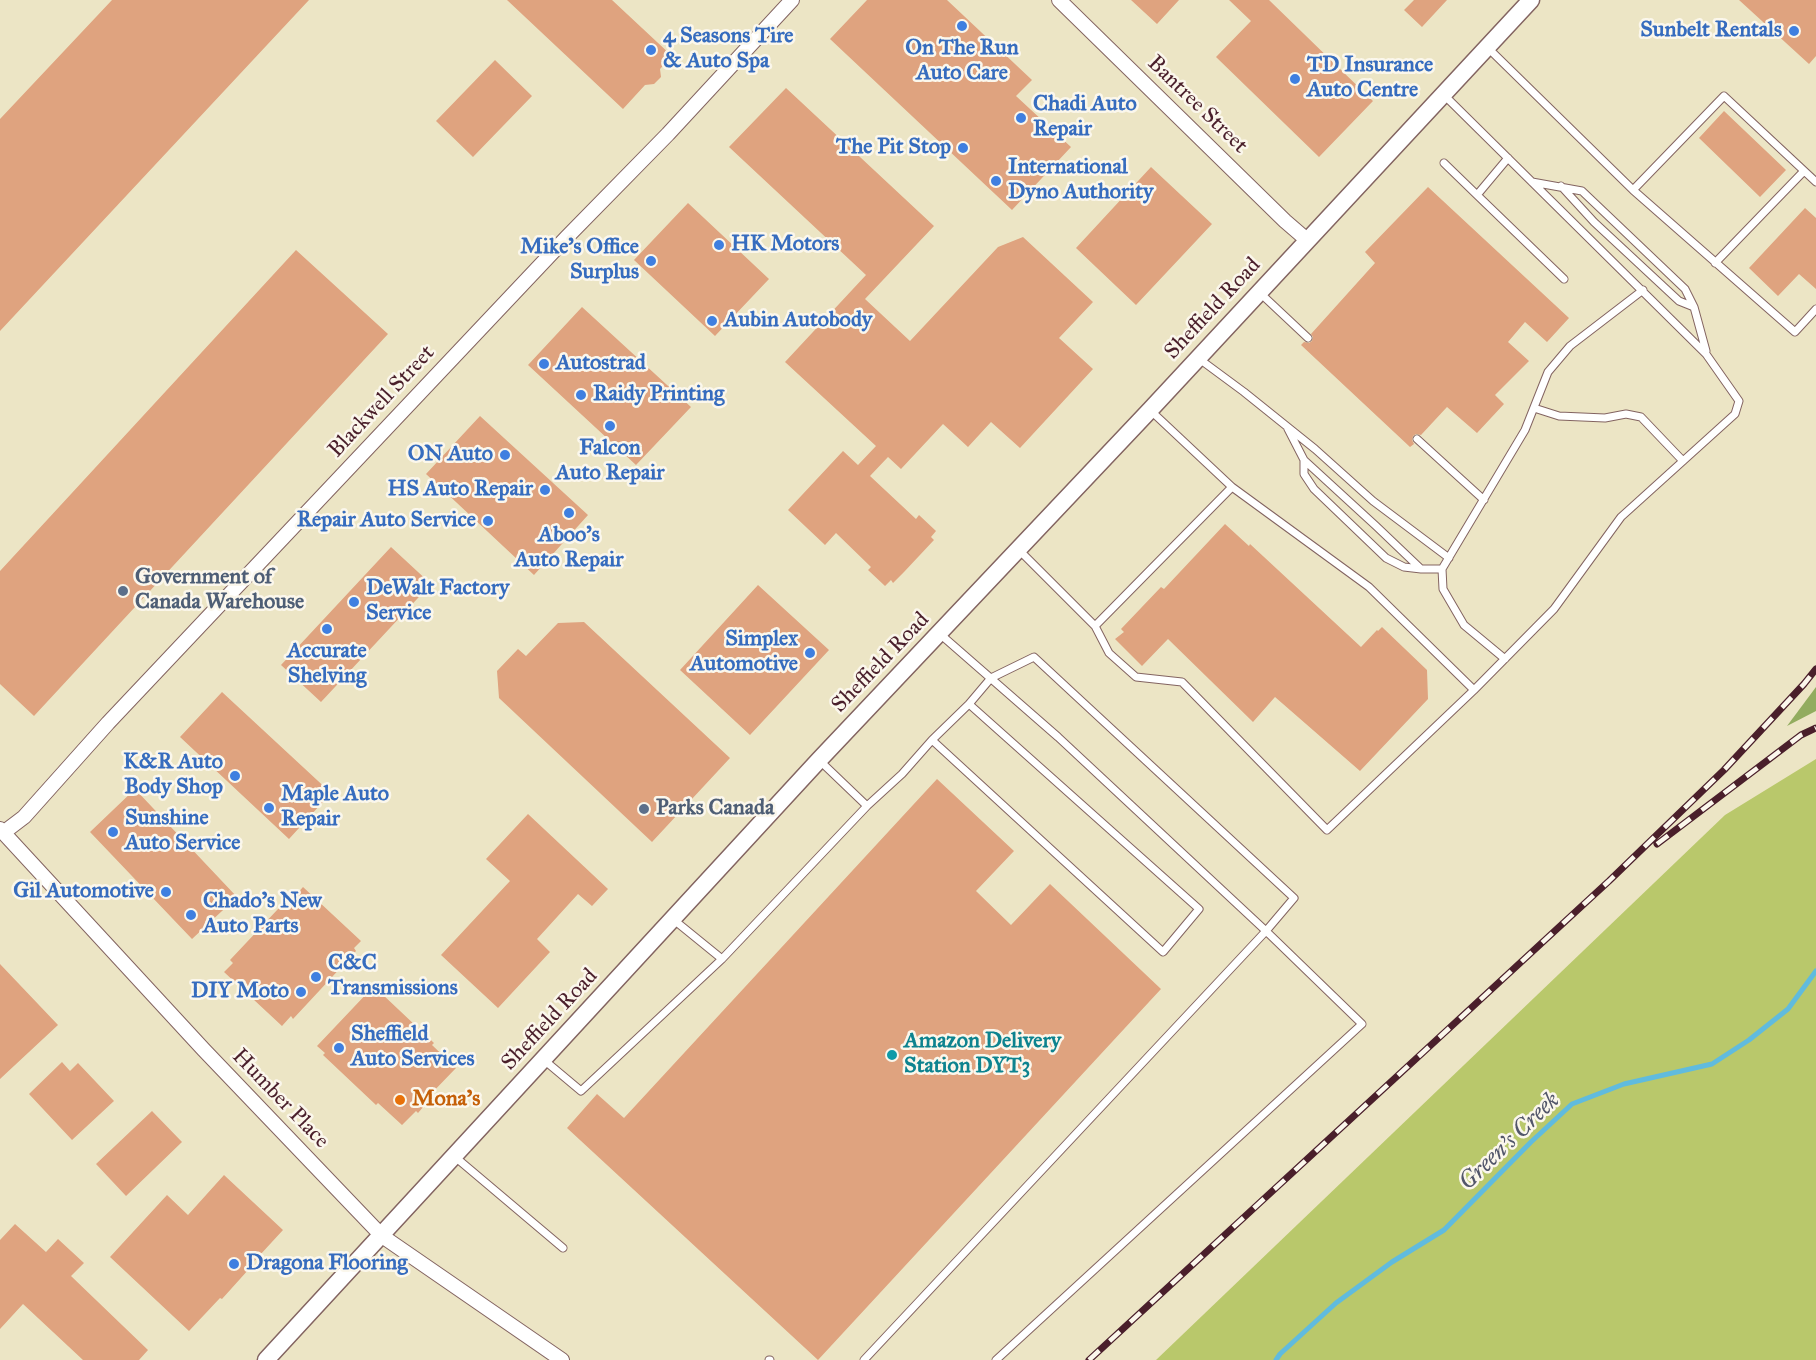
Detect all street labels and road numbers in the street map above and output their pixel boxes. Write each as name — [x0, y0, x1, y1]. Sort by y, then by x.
street label: Bantree Street — [1141, 51, 1253, 159]
street label: Sheffield Road — [1159, 253, 1267, 365]
street label: Blackwell Street — [323, 340, 441, 464]
street label: Sheffield Road — [827, 607, 935, 719]
street label: Sheffield Road — [496, 964, 604, 1076]
street label: Humber Place — [226, 1044, 334, 1154]

